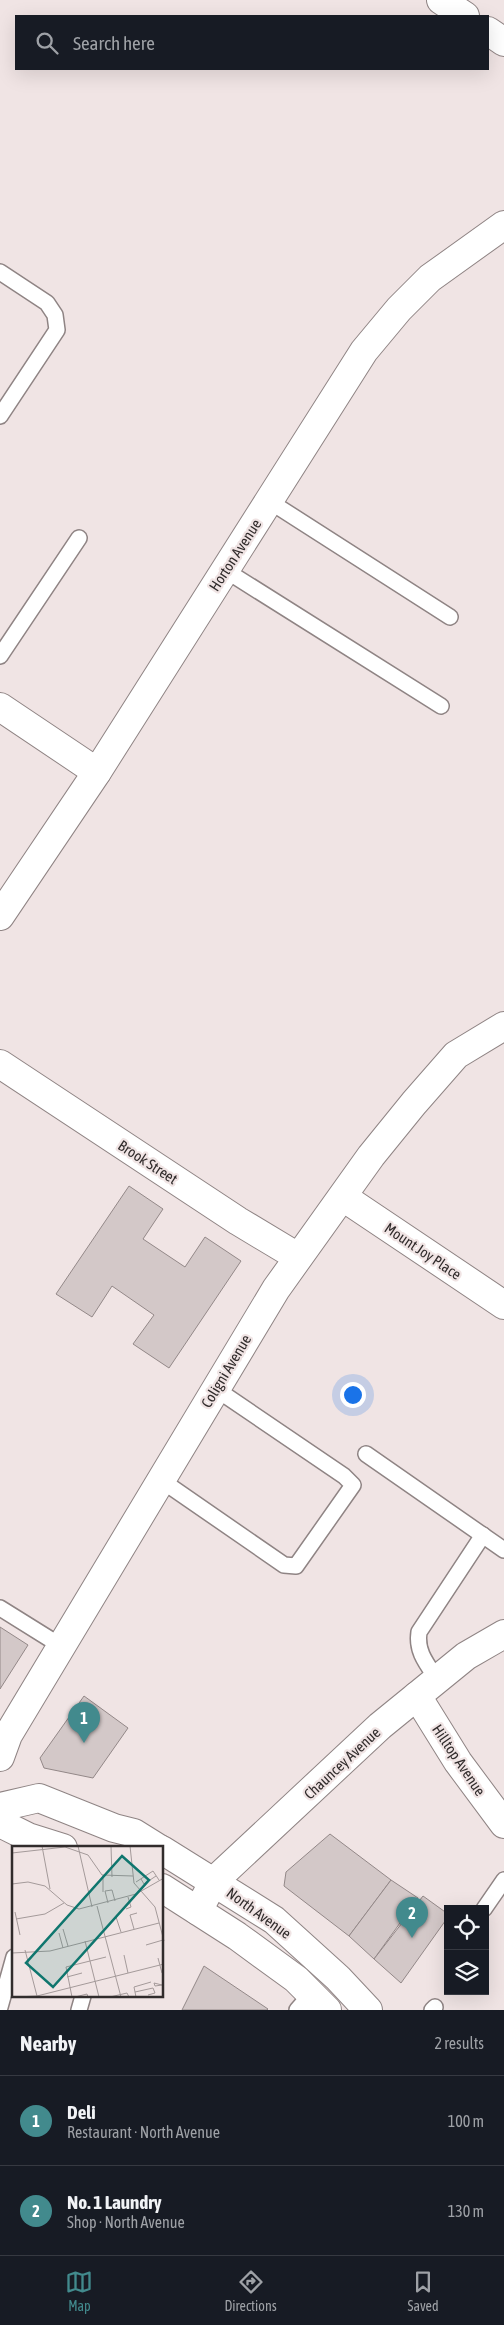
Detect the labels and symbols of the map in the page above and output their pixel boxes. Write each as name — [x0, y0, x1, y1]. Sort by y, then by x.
street label: Horton Avenue — [206, 516, 265, 594]
street label: Brook Street — [115, 1137, 181, 1187]
street label: Mount Joy Place — [382, 1219, 465, 1283]
street label: Coligni Avenue — [198, 1331, 254, 1411]
your location — [340, 1382, 366, 1408]
pin: 1 — [68, 1702, 100, 1743]
street label: Hilltop Avenue — [429, 1721, 489, 1799]
street label: Chauncey Avenue — [301, 1723, 384, 1802]
inset map — [12, 1846, 164, 1998]
street label: North Avenue — [224, 1884, 295, 1942]
pin: 2 — [396, 1897, 428, 1938]

